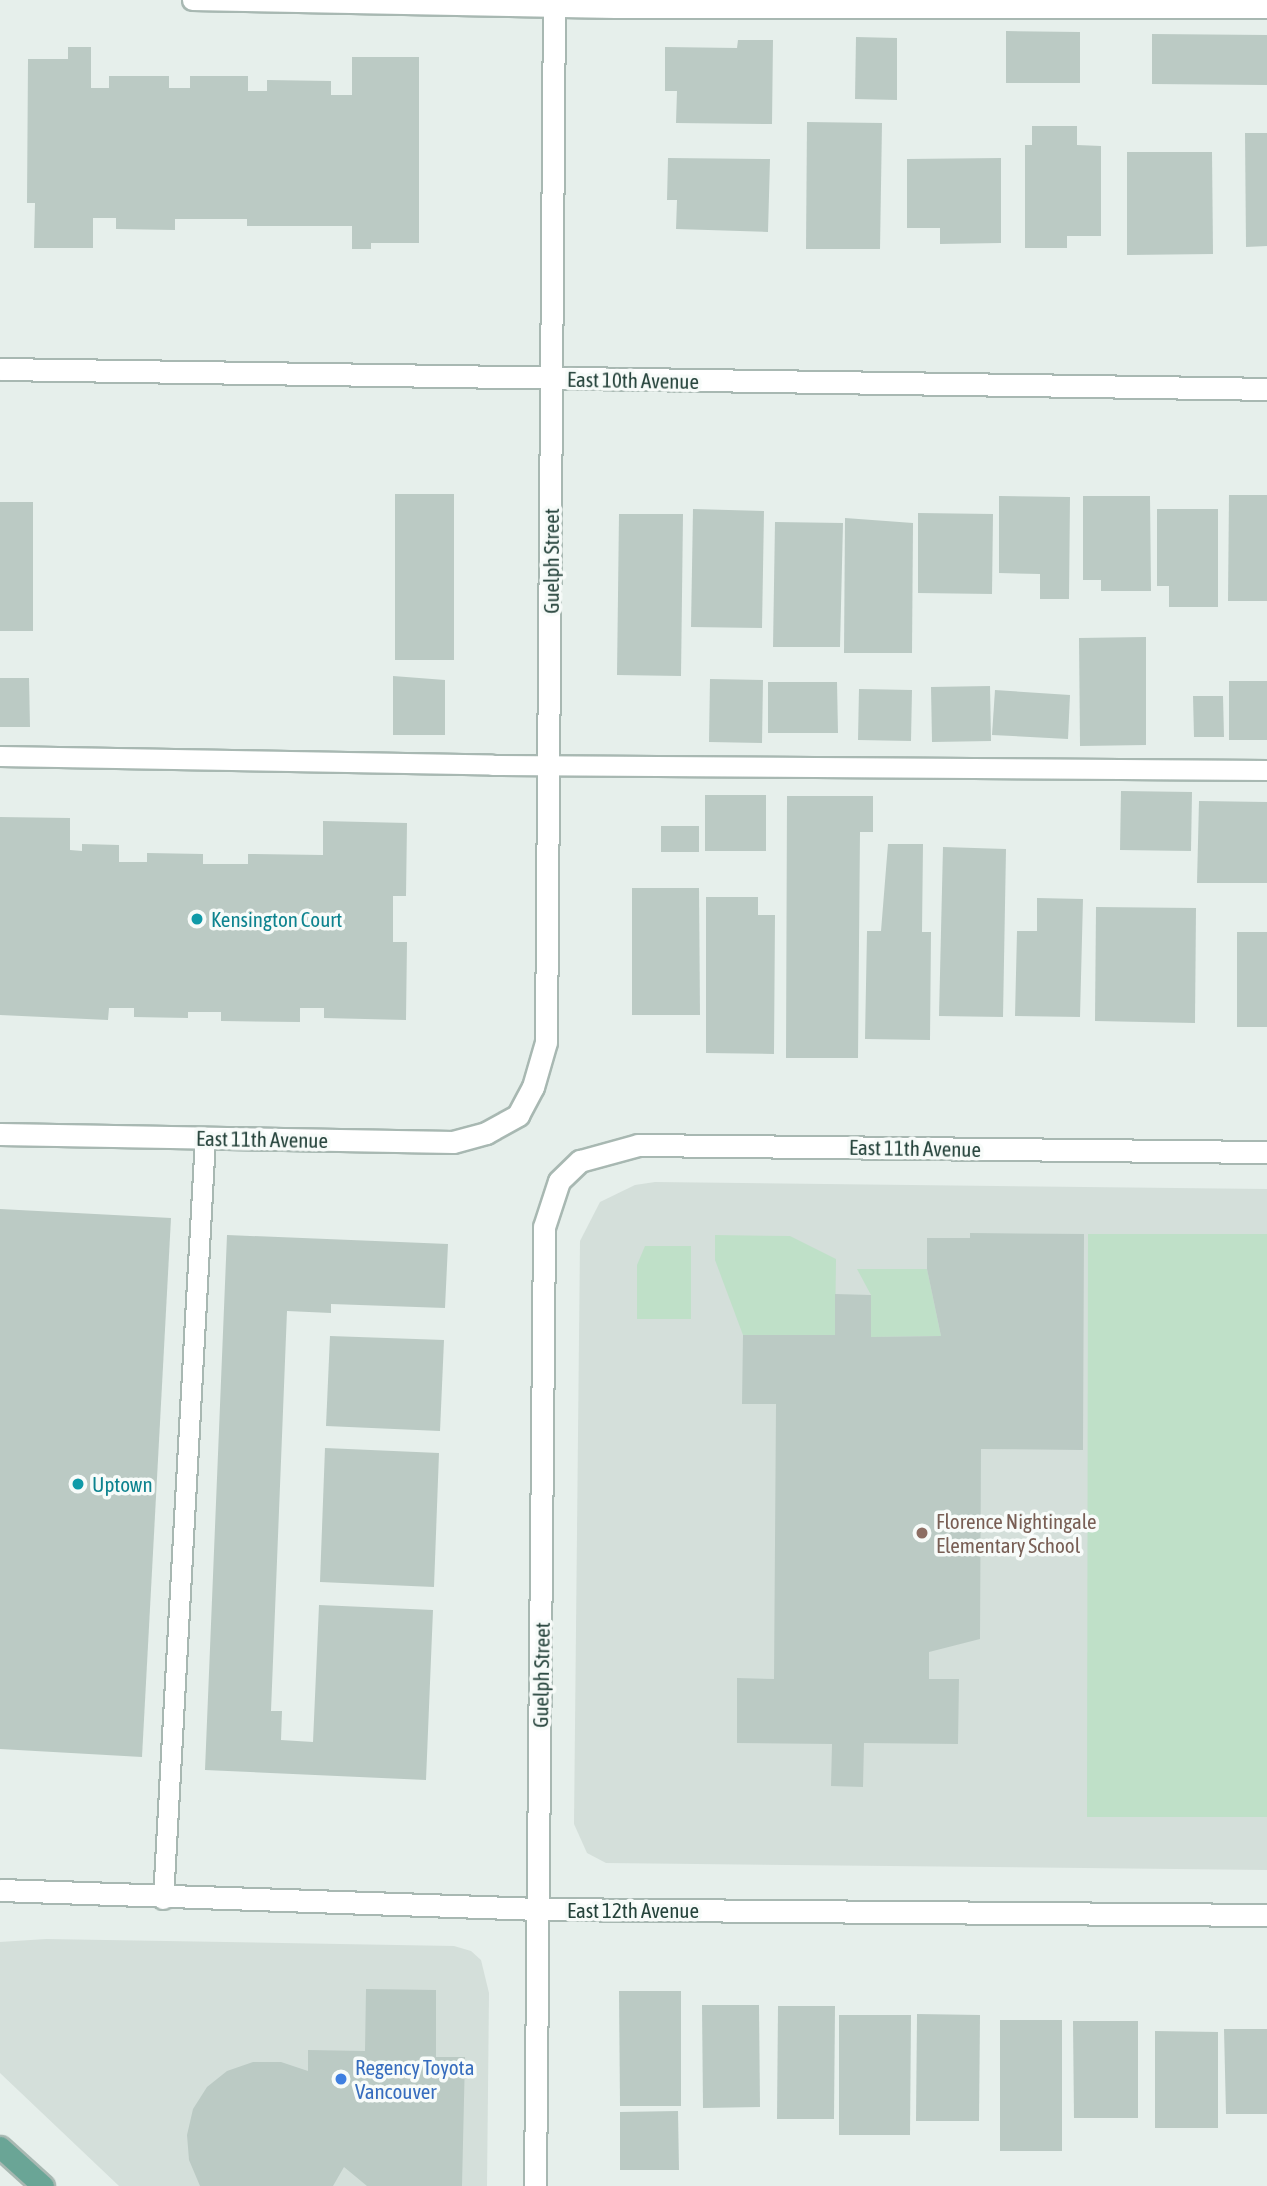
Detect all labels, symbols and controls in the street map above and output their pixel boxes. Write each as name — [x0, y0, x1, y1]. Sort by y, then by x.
street label: East 10th Avenue — [567, 366, 699, 394]
street label: Guelph Street — [538, 508, 564, 614]
place label: Kensington Court — [211, 906, 342, 932]
marker: Kensington Court — [189, 911, 205, 927]
street label: East 11th Avenue — [196, 1125, 328, 1153]
street label: East 11th Avenue — [849, 1134, 981, 1162]
place label: Uptown — [92, 1471, 153, 1497]
marker: Uptown — [70, 1476, 86, 1492]
place label: Florence Nightingale Elementary School — [936, 1508, 1097, 1558]
marker: Florence Nightingale Elementary School — [914, 1525, 930, 1541]
street label: Guelph Street — [527, 1622, 555, 1728]
street label: East 12th Avenue — [567, 1897, 699, 1923]
place label: Regency Toyota Vancouver — [355, 2054, 474, 2104]
marker: Regency Toyota Vancouver — [333, 2071, 349, 2087]

